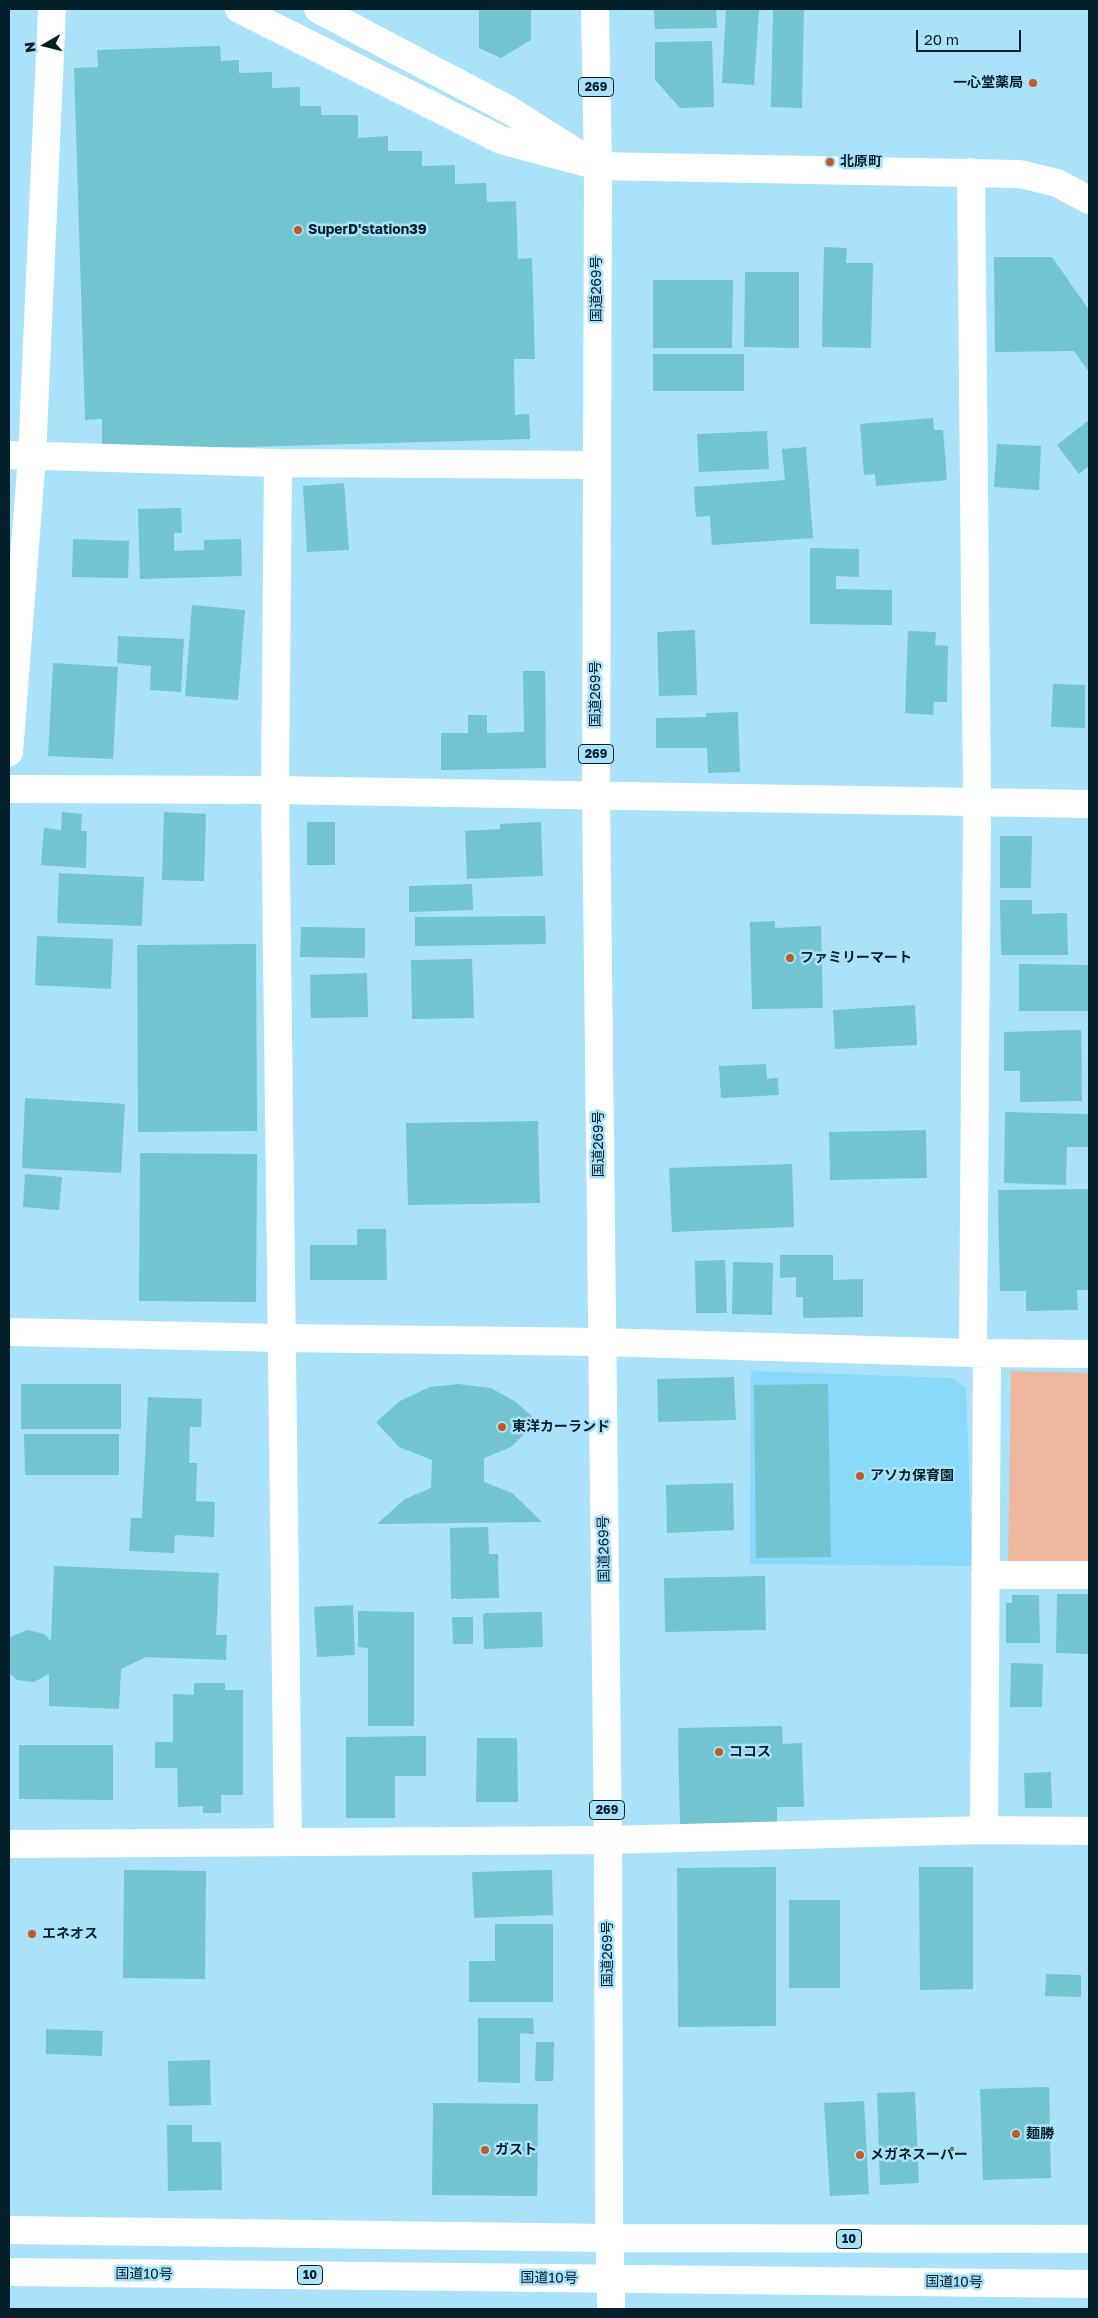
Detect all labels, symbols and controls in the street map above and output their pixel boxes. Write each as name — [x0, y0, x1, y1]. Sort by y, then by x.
north arrow — [20, 20, 70, 70]
scale bar — [918, 20, 1023, 52]
text: 20 m — [924, 30, 959, 48]
text: N — [20, 41, 39, 54]
place label: 一心堂薬局 — [953, 75, 1023, 91]
road number: 269 — [578, 77, 614, 96]
marker: 一心堂薬局 — [1027, 77, 1039, 89]
place label: 北原町 — [840, 154, 882, 170]
marker: 北原町 — [824, 156, 836, 168]
place label: SuperD'station39 — [308, 222, 427, 238]
marker: SuperD'station39 — [292, 224, 304, 236]
street label: 国道269号 — [589, 255, 605, 323]
street label: 国道269号 — [588, 660, 604, 728]
road number: 269 — [578, 744, 614, 764]
place label: ファミリーマート — [800, 950, 912, 966]
marker: ファミリーマート — [784, 952, 796, 964]
street label: 国道269号 — [591, 1110, 607, 1178]
place label: 東洋カーランド — [512, 1419, 610, 1435]
marker: 東洋カーランド — [496, 1421, 508, 1433]
place label: アソカ保育園 — [870, 1468, 954, 1484]
marker: アソカ保育園 — [854, 1470, 866, 1482]
street label: 国道269号 — [595, 1515, 613, 1583]
place label: ココス — [729, 1744, 771, 1760]
marker: ココス — [713, 1746, 725, 1758]
road number: 269 — [590, 1800, 624, 1820]
street label: 国道269号 — [600, 1920, 616, 1988]
place label: エネオス — [42, 1926, 98, 1942]
marker: エネオス — [26, 1928, 38, 1940]
place label: 麺勝 — [1026, 2126, 1054, 2142]
marker: 麺勝 — [1010, 2128, 1022, 2140]
place label: ガスト — [495, 2142, 537, 2158]
marker: ガスト — [479, 2144, 491, 2156]
place label: メガネスーパー — [870, 2147, 968, 2163]
marker: メガネスーパー — [854, 2149, 866, 2161]
road number: 10 — [836, 2230, 862, 2248]
street label: 国道10号 — [115, 2265, 173, 2283]
road number: 10 — [298, 2266, 322, 2284]
street label: 国道10号 — [520, 2269, 578, 2287]
street label: 国道10号 — [925, 2273, 983, 2291]

